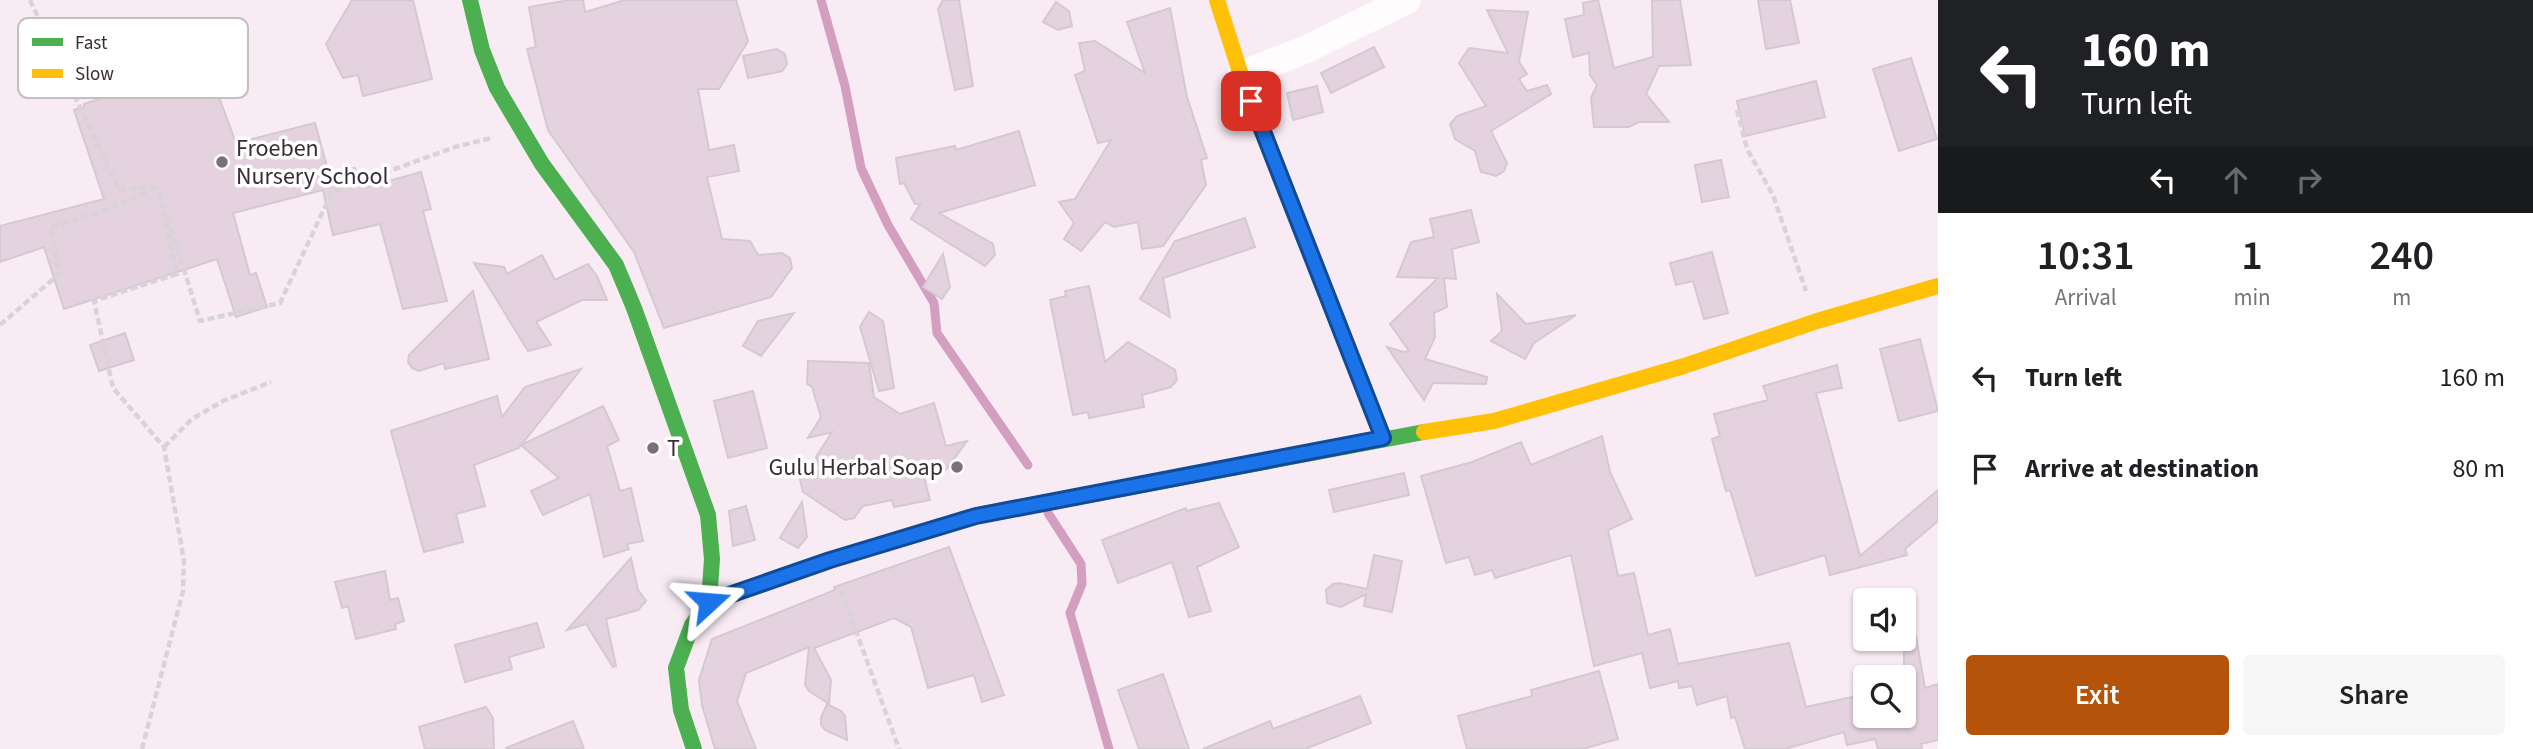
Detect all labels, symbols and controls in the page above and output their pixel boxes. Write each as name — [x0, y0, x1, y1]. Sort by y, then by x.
text: 160 m — [2081, 16, 2210, 86]
legend — [18, 18, 248, 98]
icon: left — [1966, 28, 2057, 119]
text: Fast — [75, 30, 108, 57]
text: Slow — [75, 61, 114, 88]
pin — [1221, 71, 1281, 131]
text: Turn left — [2081, 81, 2192, 127]
icon: arrive — [1232, 82, 1270, 120]
place label: Froeben Nursery School — [236, 131, 389, 194]
marker: Froeben Nursery School — [214, 154, 230, 170]
icon: left — [2144, 161, 2182, 199]
icon: ahead — [2217, 161, 2255, 199]
icon: right — [2290, 161, 2328, 199]
text: 10:31 — [2037, 226, 2135, 286]
text: 1 — [2241, 226, 2263, 286]
text: 240 — [2370, 226, 2434, 286]
text: Arrival — [2055, 281, 2117, 314]
text: min — [2233, 281, 2271, 314]
text: m — [2392, 281, 2411, 314]
icon: left — [1966, 359, 2004, 397]
text: Turn left — [2025, 359, 2122, 396]
text: 160 m — [2439, 359, 2505, 396]
place label: T — [667, 431, 680, 466]
marker: T — [645, 440, 661, 456]
place label: Gulu Herbal Soap — [768, 450, 943, 485]
icon: arrive — [1966, 450, 2004, 488]
text: Arrive at destination — [2025, 450, 2259, 487]
text: 80 m — [2452, 450, 2505, 487]
marker: Gulu Herbal Soap — [949, 459, 965, 475]
position arrow — [672, 565, 746, 639]
map controls — [1853, 588, 1916, 728]
button: sound — [1853, 588, 1916, 651]
button: Exit — [1966, 655, 2229, 735]
button: Share — [2243, 655, 2505, 735]
button: search — [1853, 665, 1916, 728]

